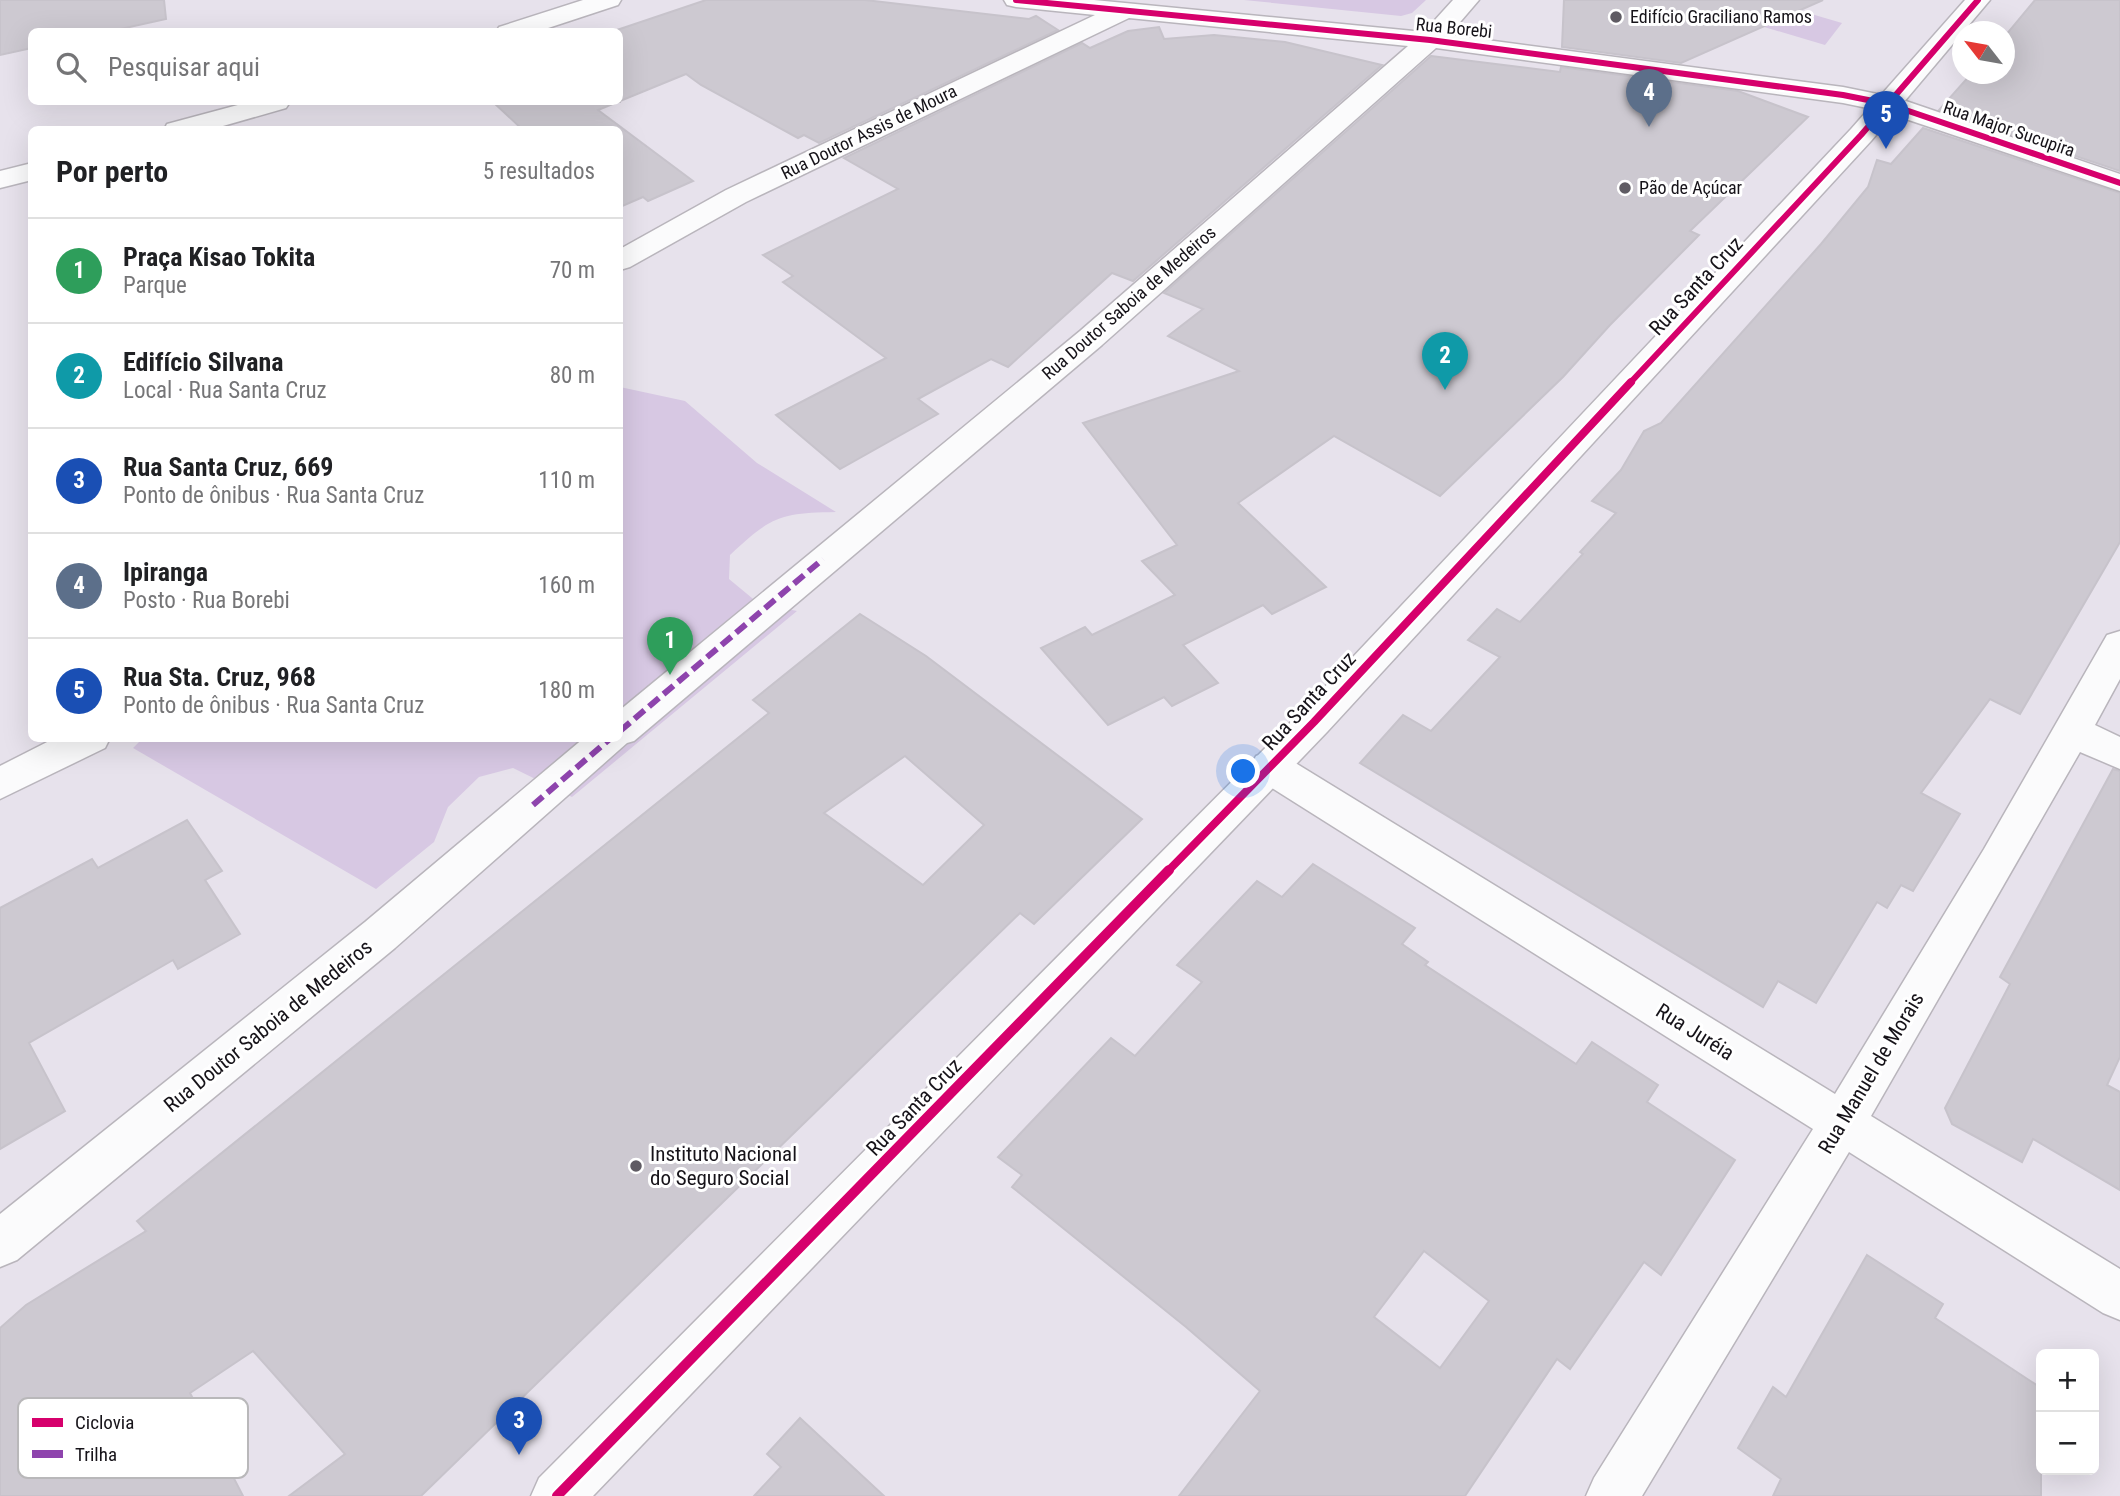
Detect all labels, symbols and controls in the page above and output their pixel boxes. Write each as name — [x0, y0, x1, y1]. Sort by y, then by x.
place label: Edifício Graciliano Ramos — [1630, 6, 1812, 27]
marker: Edifício Graciliano Ramos — [1608, 9, 1624, 25]
street label: Rua Borebi — [1415, 13, 1493, 42]
north arrow — [1952, 21, 2015, 84]
search box — [28, 28, 623, 105]
icon: search — [52, 48, 90, 86]
text: Pesquisar aqui — [108, 52, 260, 82]
pin: 4 — [1626, 69, 1672, 127]
street label: Rua Doutor Assis de Moura — [778, 80, 960, 183]
pin: 5 — [1863, 91, 1909, 149]
street label: Rua Major Sucupira — [1941, 96, 2078, 161]
text: Por perto — [56, 154, 168, 189]
text: 5 resultados — [483, 158, 595, 185]
place label: Pão de Açúcar — [1639, 177, 1742, 198]
marker: Pão de Açúcar — [1617, 180, 1633, 196]
street label: Rua Doutor Saboia de Medeiros — [1038, 221, 1220, 384]
street label: Rua Santa Cruz — [1644, 232, 1748, 340]
text: Praça Kisao Tokita — [123, 242, 315, 272]
text: 1 — [73, 257, 85, 284]
text: 70 m — [550, 257, 595, 284]
text: Parque — [123, 272, 187, 299]
pin: 2 — [1422, 332, 1468, 390]
text: Edifício Silvana — [123, 347, 284, 377]
text: 2 — [73, 362, 85, 389]
text: 80 m — [550, 362, 595, 389]
text: Local · Rua Santa Cruz — [123, 377, 327, 404]
text: Rua Santa Cruz, 669 — [123, 452, 333, 482]
text: 3 — [73, 467, 85, 494]
text: 110 m — [538, 467, 595, 494]
text: Ponto de ônibus · Rua Santa Cruz — [123, 482, 424, 509]
text: Ipiranga — [123, 557, 208, 587]
text: 4 — [73, 572, 85, 599]
text: 160 m — [538, 572, 595, 599]
text: Posto · Rua Borebi — [123, 587, 290, 614]
pin: 1 — [647, 617, 693, 675]
street label: Rua Santa Cruz — [1257, 647, 1361, 755]
text: Rua Sta. Cruz, 968 — [123, 662, 316, 692]
text: 5 — [73, 677, 85, 704]
text: 180 m — [538, 677, 595, 704]
text: Ponto de ônibus · Rua Santa Cruz — [123, 692, 424, 719]
your location — [1226, 754, 1260, 788]
street label: Rua Doutor Saboia de Medeiros — [159, 935, 377, 1117]
street label: Rua Manuel de Morais — [1813, 988, 1929, 1158]
street label: Rua Juréia — [1652, 999, 1738, 1065]
street label: Rua Santa Cruz — [862, 1053, 966, 1161]
place label: Instituto Nacional do Seguro Social — [650, 1142, 797, 1190]
marker: Instituto Nacional do Seguro Social — [628, 1158, 644, 1174]
map controls — [2036, 1349, 2099, 1475]
button: + — [2036, 1349, 2099, 1412]
pin: 3 — [496, 1397, 542, 1455]
legend — [18, 1398, 248, 1478]
text: Ciclovia — [75, 1411, 134, 1434]
button: − — [2036, 1412, 2099, 1475]
text: Trilha — [75, 1443, 117, 1466]

